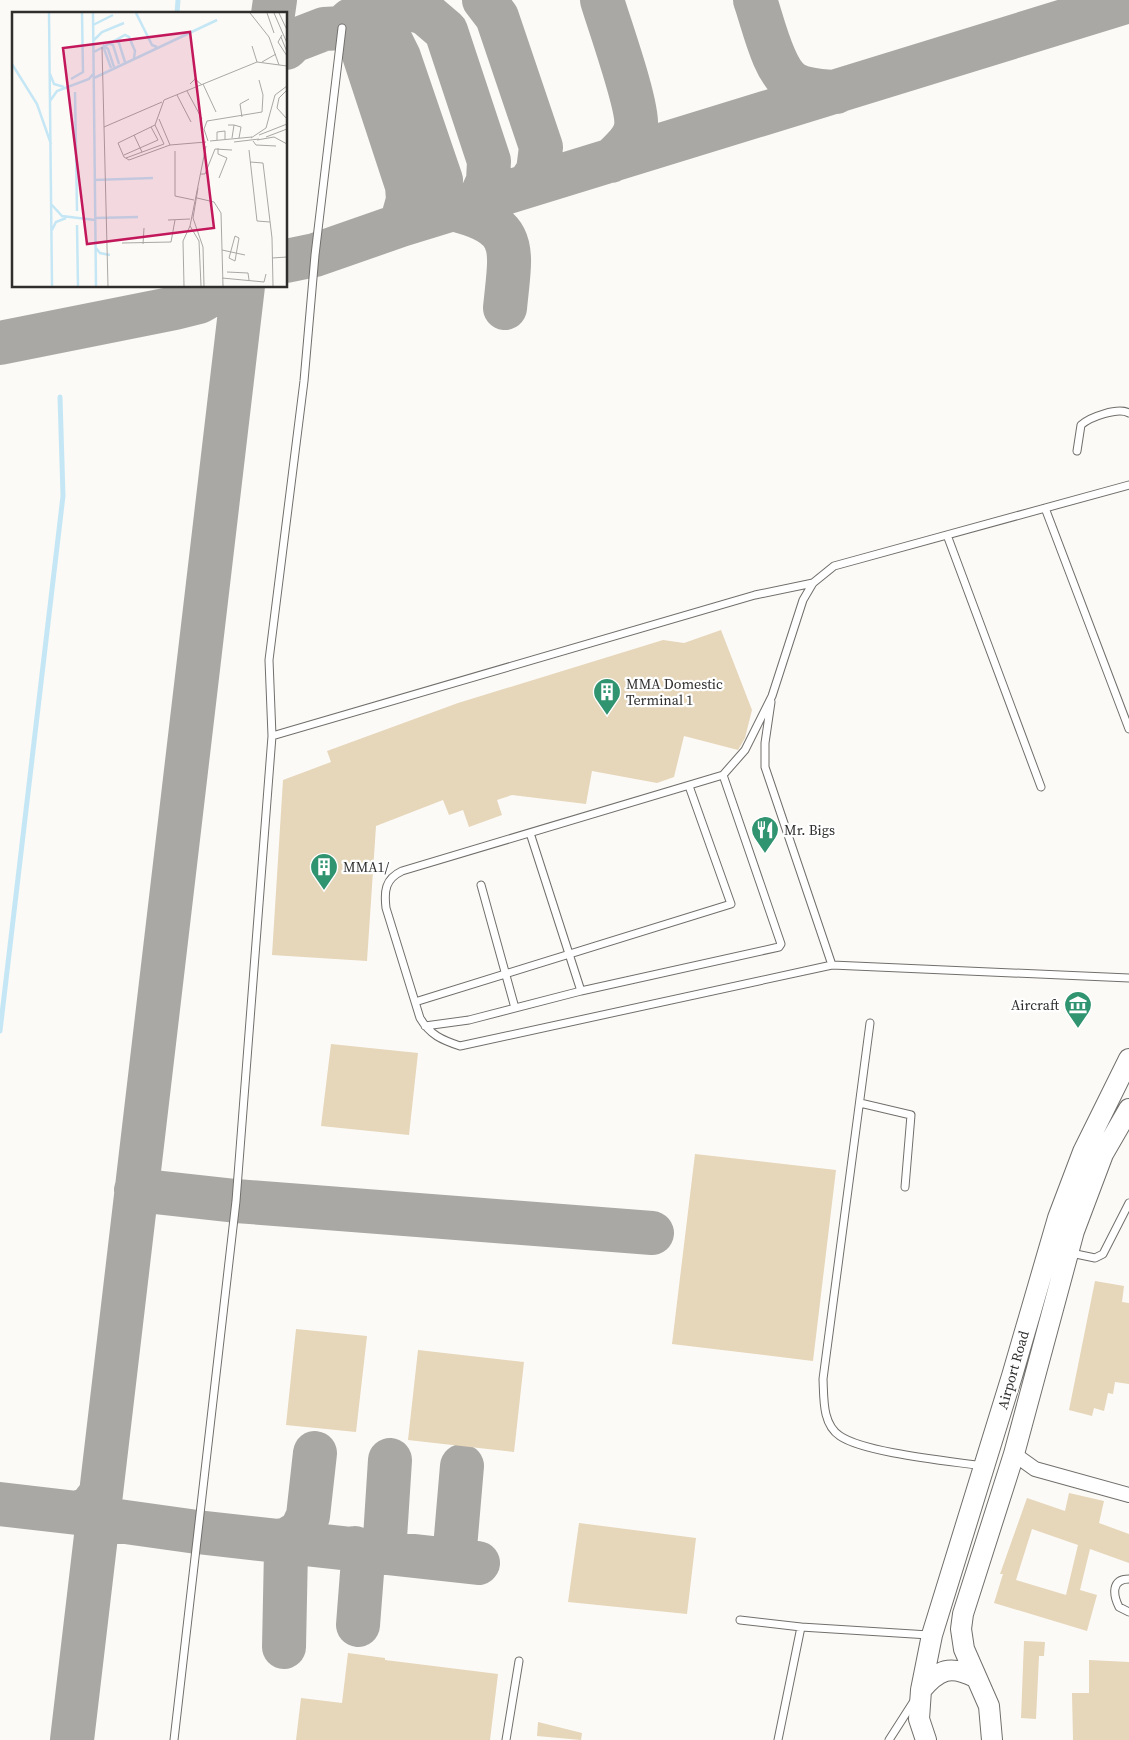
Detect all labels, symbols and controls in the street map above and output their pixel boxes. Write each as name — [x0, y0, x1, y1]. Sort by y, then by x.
inset map — [12, 12, 288, 288]
place label: MMA Domestic Terminal 1 — [626, 674, 723, 710]
building icon: MMA Domestic Terminal 1 — [592, 677, 622, 716]
restaurant icon: Mr. Bigs — [750, 815, 780, 854]
place label: Mr. Bigs — [784, 820, 835, 840]
building icon: MMA1/ — [309, 852, 339, 891]
place label: MMA1/ — [343, 857, 390, 877]
museum icon: Aircraft — [1063, 990, 1093, 1029]
place label: Aircraft — [1011, 995, 1059, 1015]
street label: Airport Road — [992, 1328, 1034, 1412]

